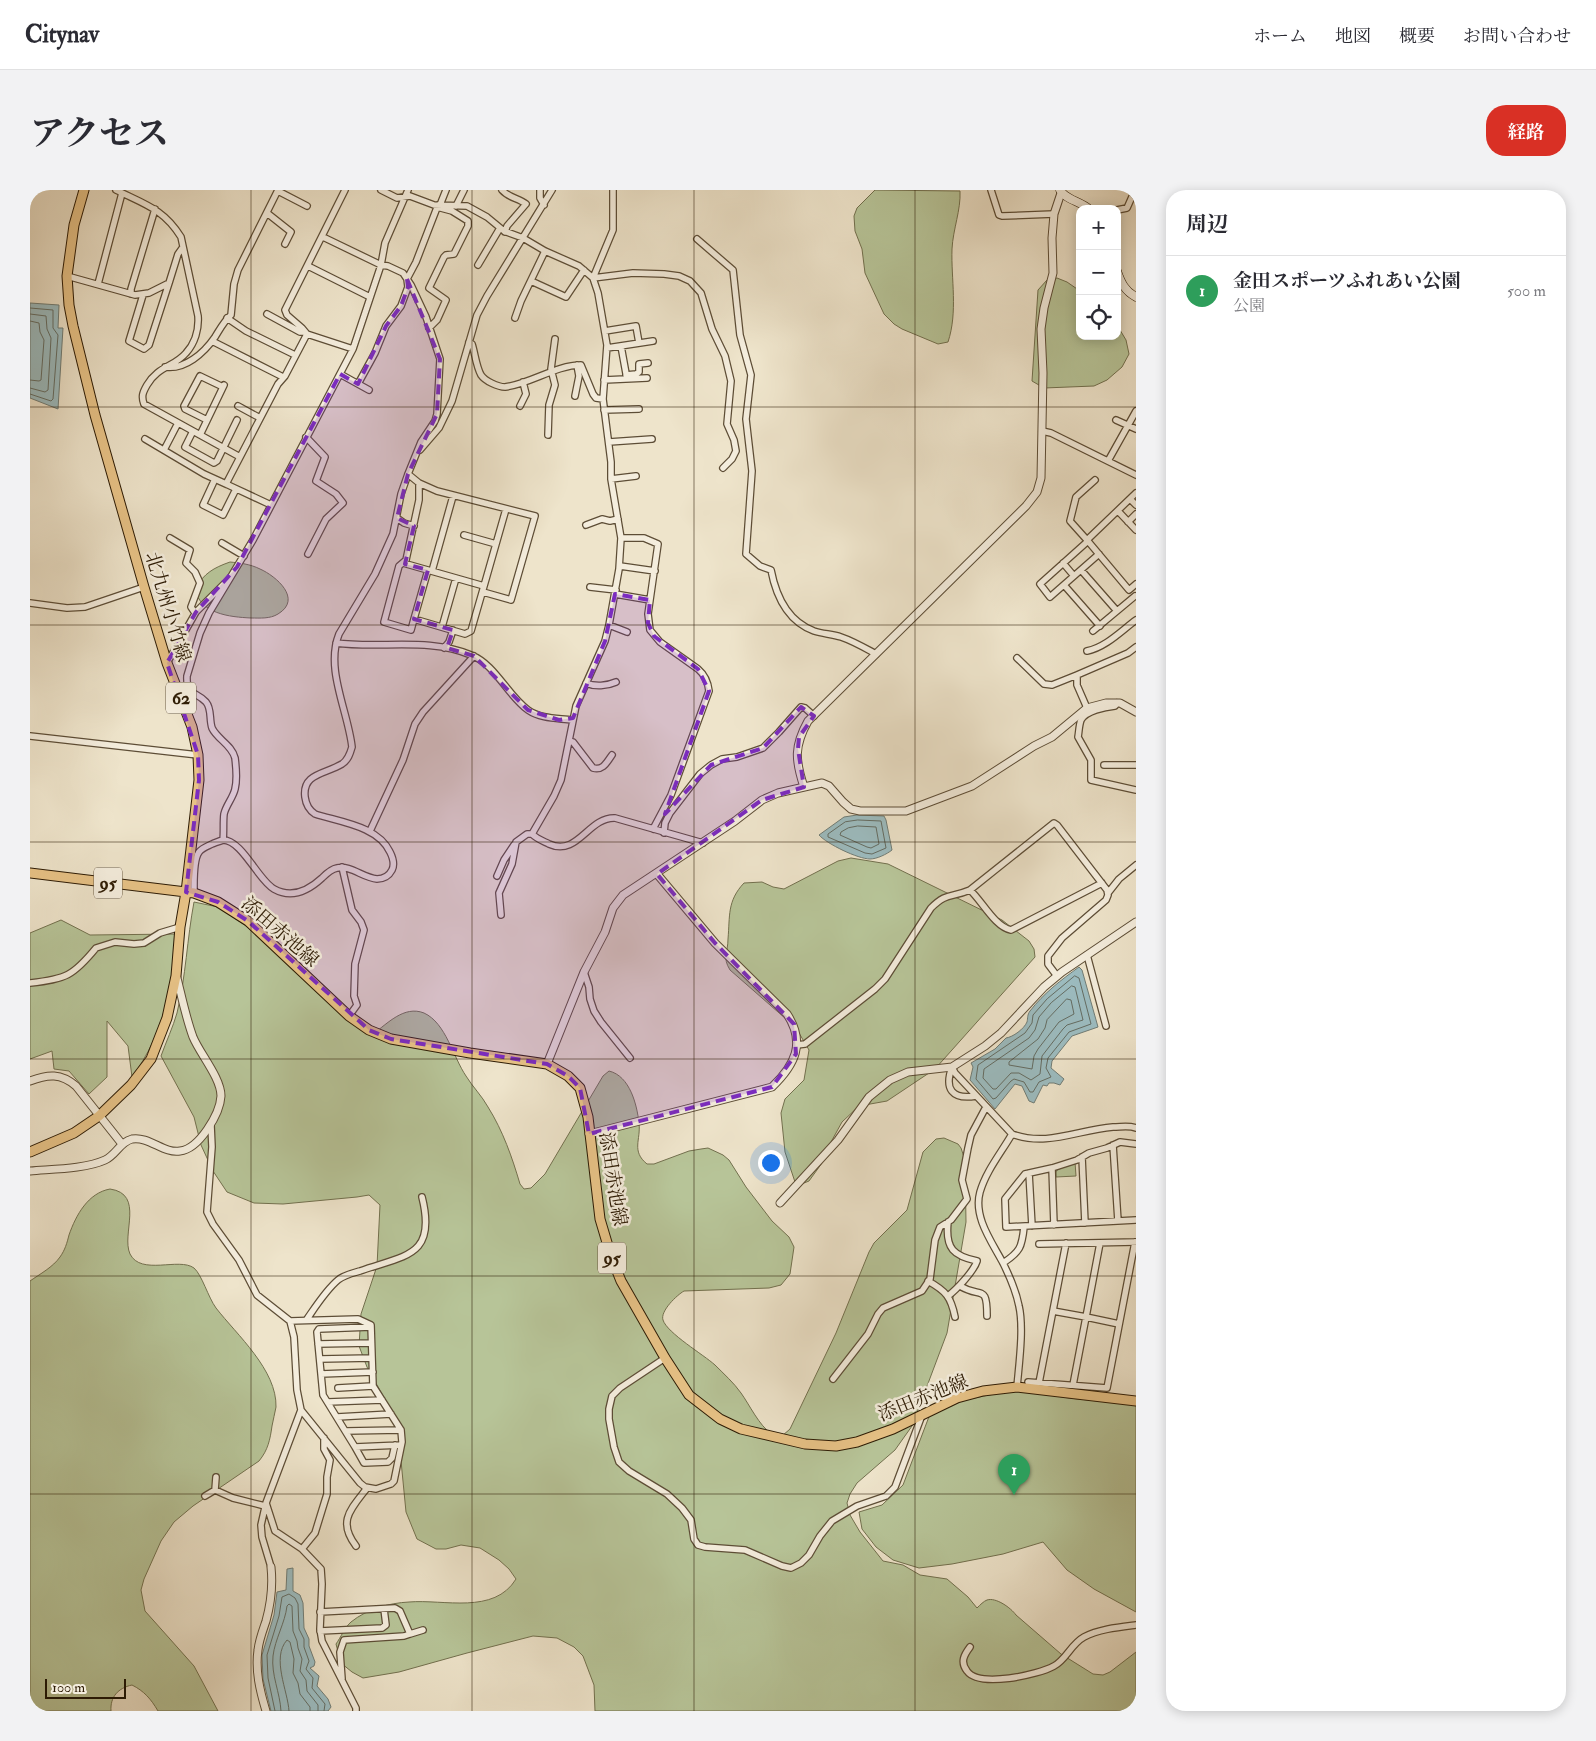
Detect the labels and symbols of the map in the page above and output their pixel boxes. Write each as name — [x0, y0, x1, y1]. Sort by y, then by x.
street label: 北九州小竹線 — [140, 549, 196, 665]
road number: 62 — [166, 682, 196, 714]
road number: 95 — [94, 868, 122, 898]
street label: 添田赤池線 — [236, 892, 324, 972]
street label: 添田赤池線 — [594, 1130, 632, 1228]
your location — [758, 1150, 784, 1176]
road number: 95 — [598, 1242, 626, 1274]
street label: 添田赤池線 — [874, 1369, 972, 1427]
pin: 1 — [998, 1454, 1030, 1495]
scale bar — [45, 1676, 126, 1699]

